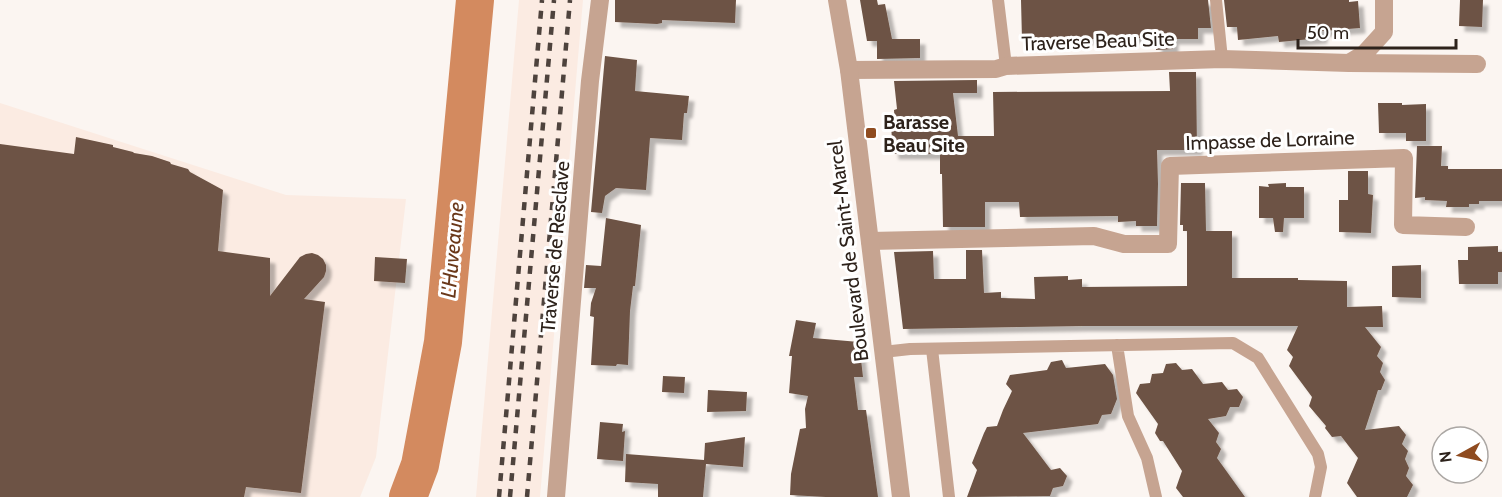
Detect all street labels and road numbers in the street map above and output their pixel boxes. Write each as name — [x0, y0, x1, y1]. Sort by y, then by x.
street label: Traverse Beau Site — [1021, 26, 1175, 56]
street label: Impasse de Lorraine — [1185, 125, 1355, 155]
street label: Boulevard de Saint-Marcel — [823, 139, 873, 363]
street label: Traverse de Resclave — [536, 160, 574, 334]

